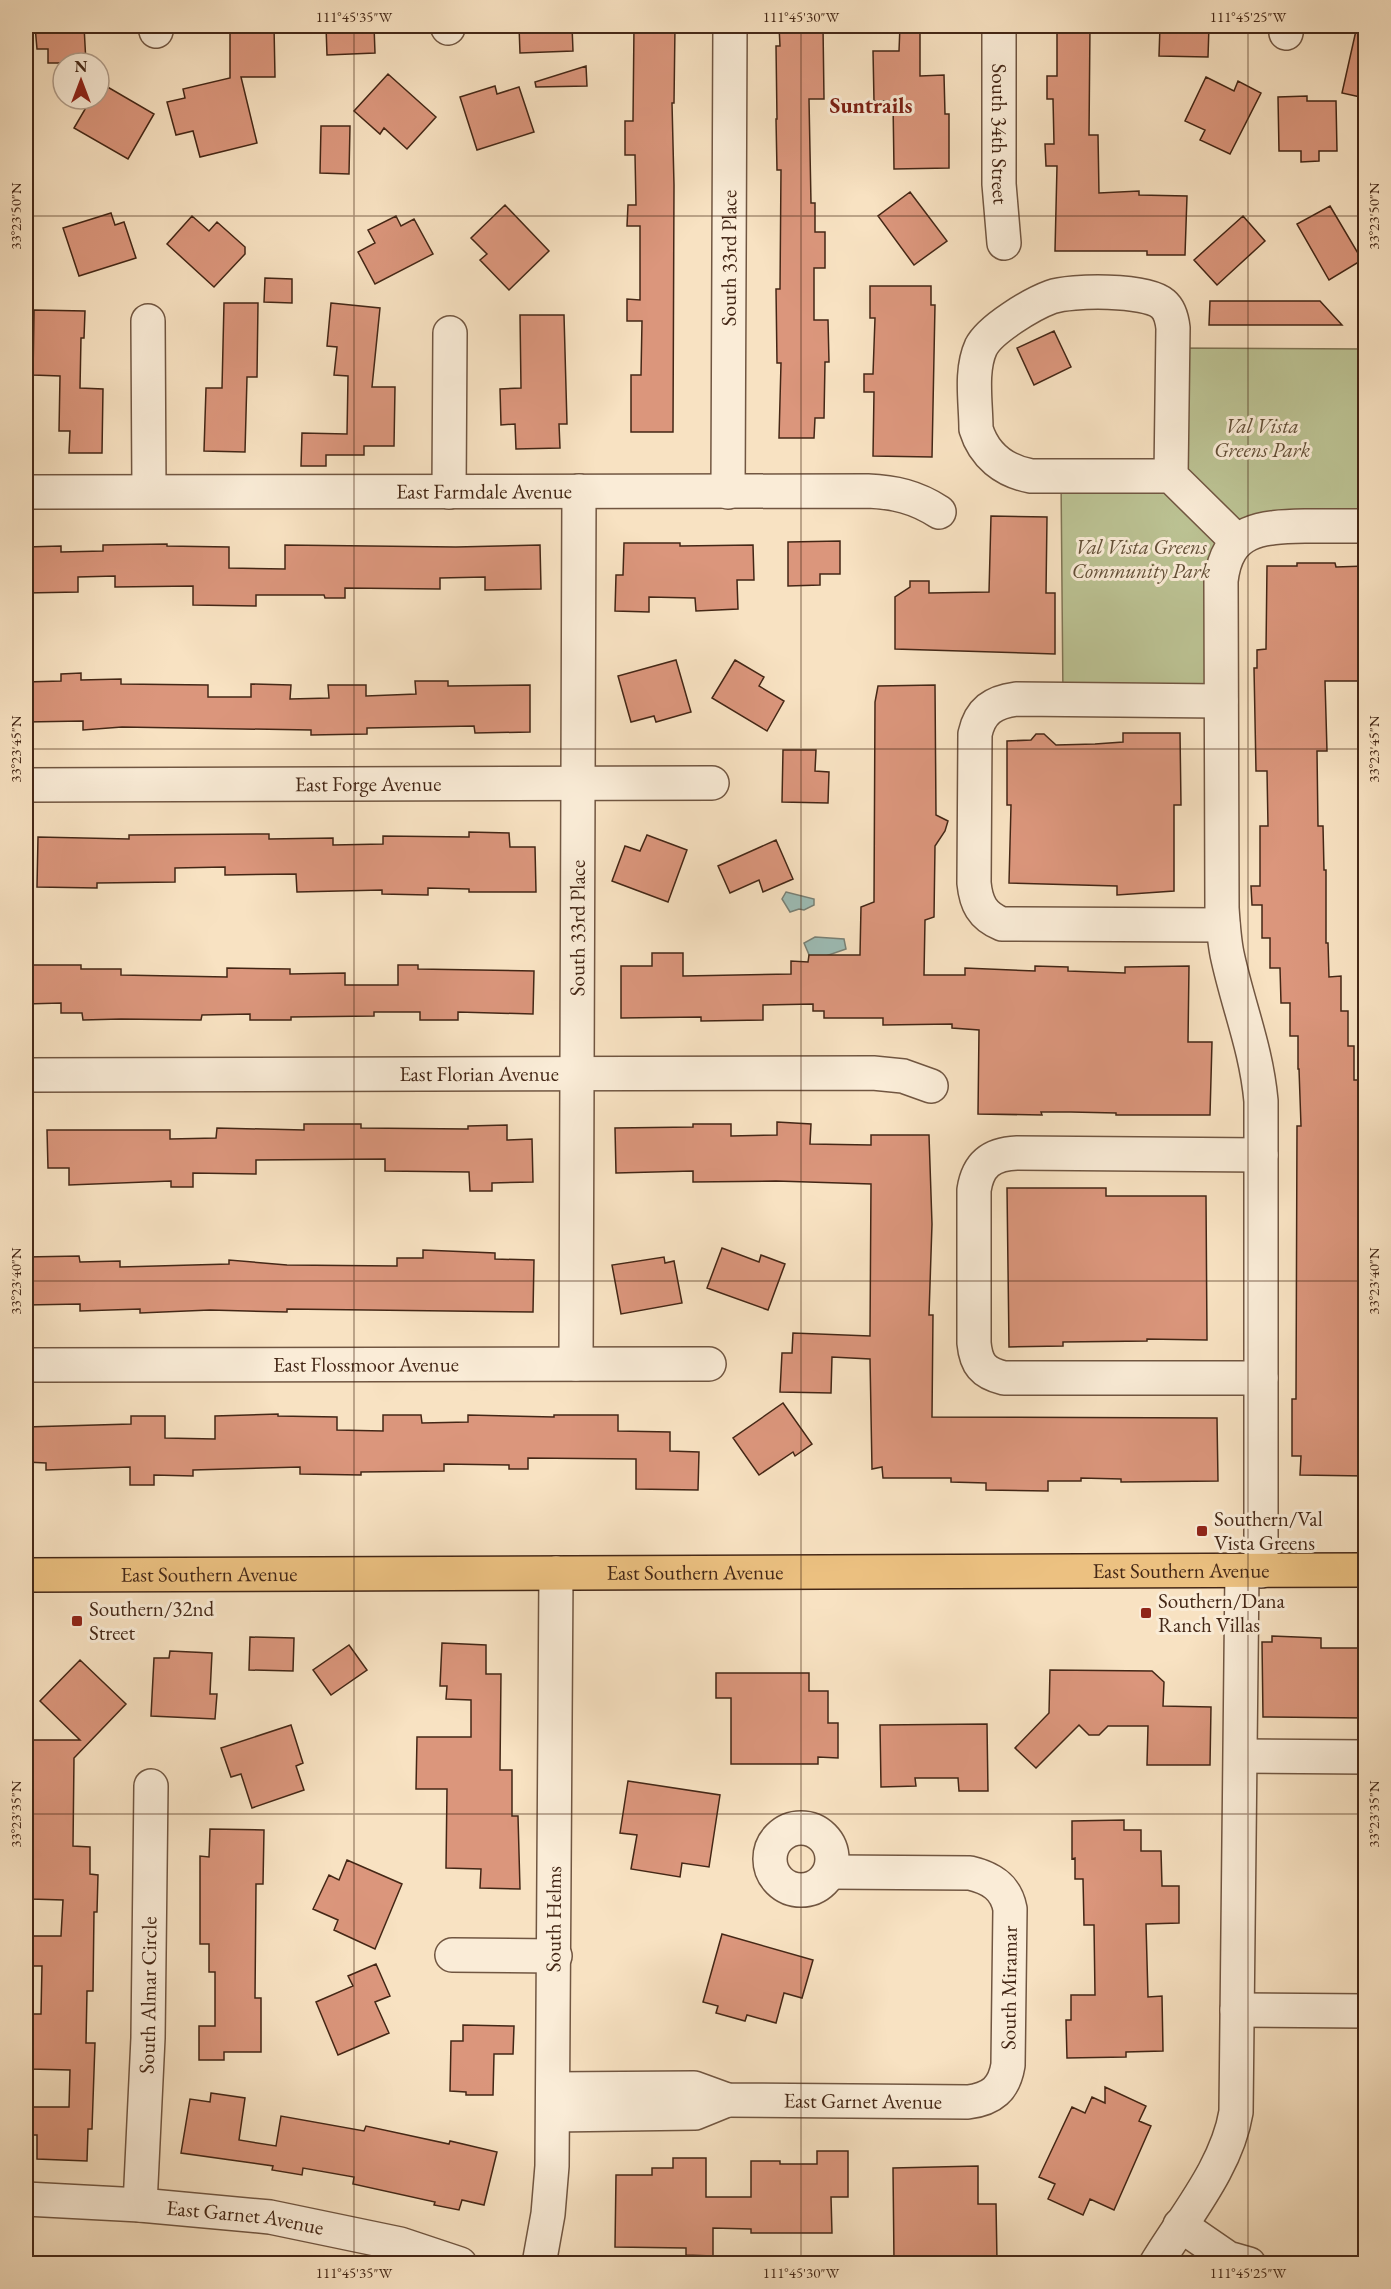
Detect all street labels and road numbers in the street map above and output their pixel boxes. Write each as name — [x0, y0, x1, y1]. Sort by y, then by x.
street label: South 34th Street — [986, 64, 1015, 206]
street label: South 33rd Place — [715, 190, 742, 326]
street label: East Farmdale Avenue — [396, 477, 572, 505]
street label: East Forge Avenue — [295, 770, 441, 797]
street label: South 33rd Place — [563, 860, 591, 996]
street label: East Florian Avenue — [399, 1060, 559, 1087]
street label: East Flossmoor Avenue — [273, 1350, 459, 1378]
street label: East Southern Avenue — [1093, 1556, 1269, 1584]
street label: East Southern Avenue — [607, 1558, 783, 1586]
street label: East Southern Avenue — [121, 1560, 297, 1588]
street label: South Helms — [539, 1866, 567, 1972]
street label: South Almar Circle — [132, 1916, 162, 2074]
street label: South Miramar — [994, 1926, 1023, 2050]
street label: East Garnet Avenue — [784, 2086, 942, 2115]
street label: East Garnet Avenue — [165, 2194, 326, 2241]

